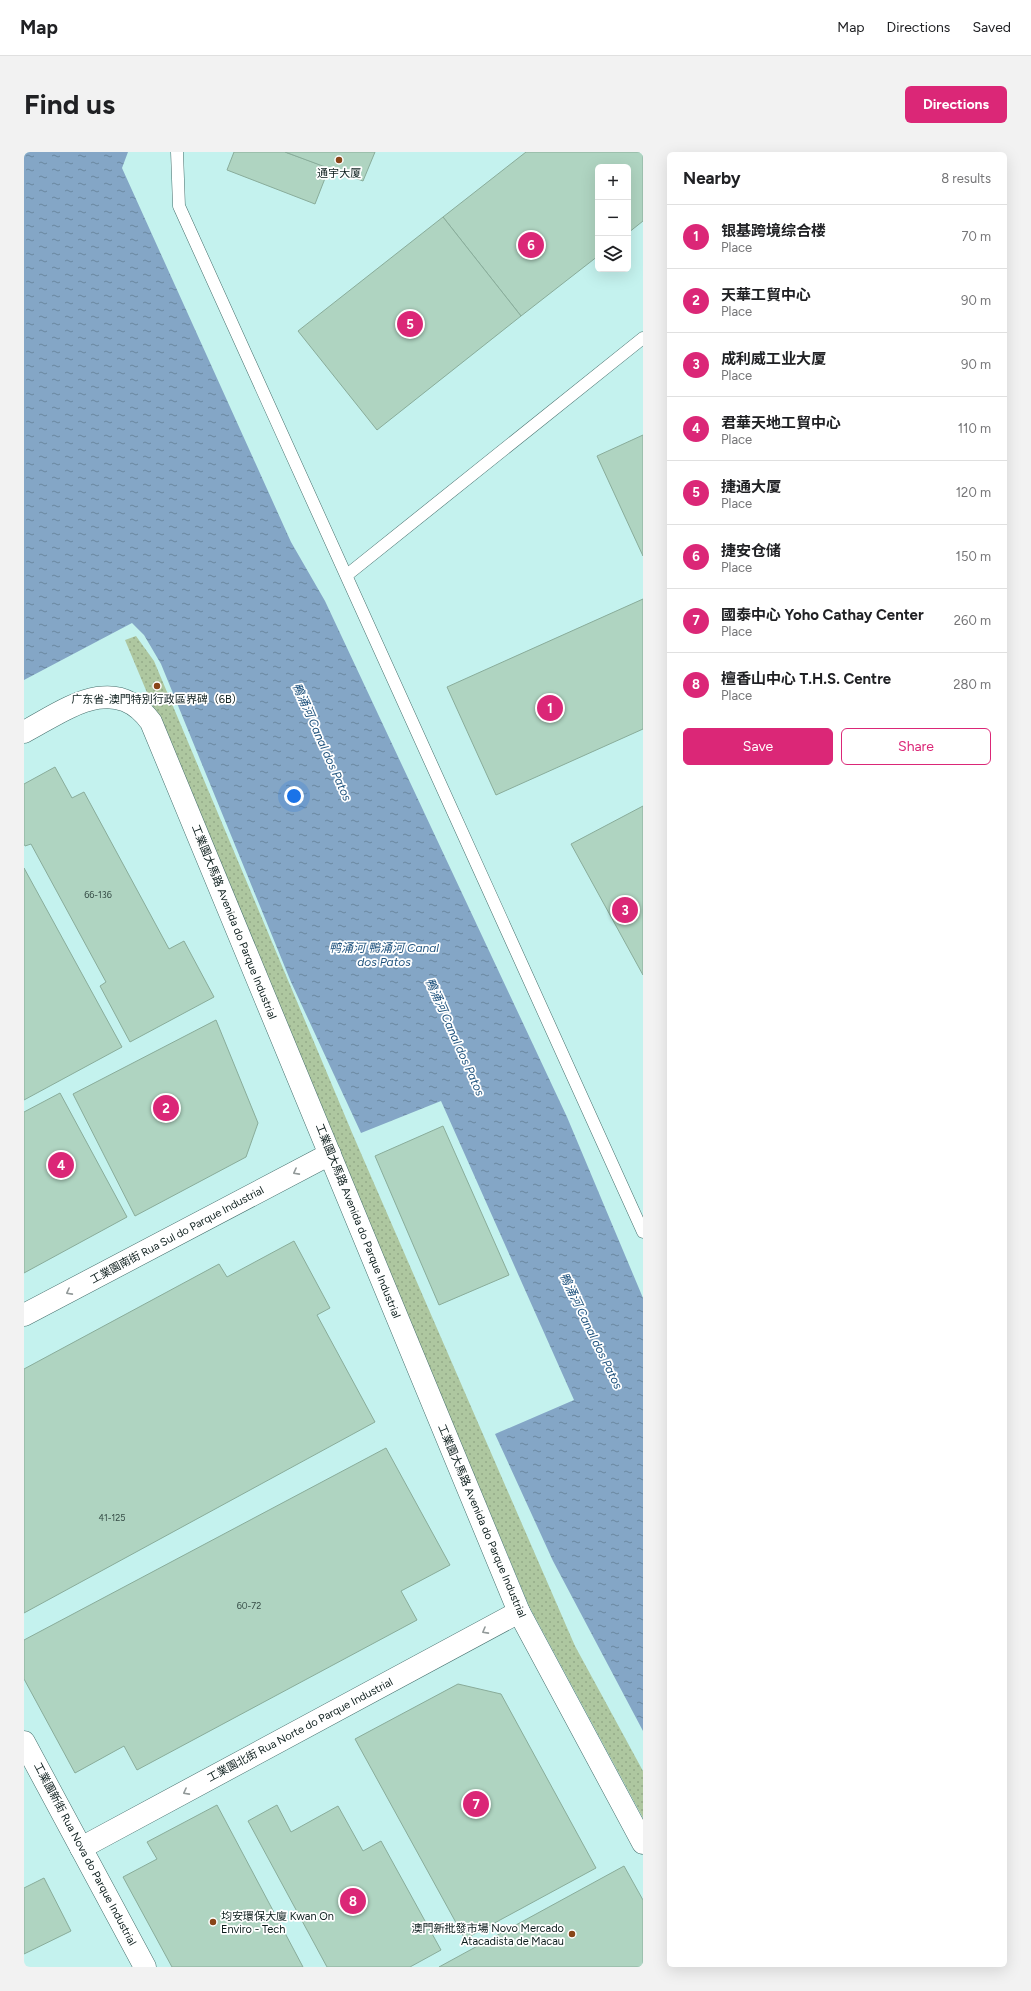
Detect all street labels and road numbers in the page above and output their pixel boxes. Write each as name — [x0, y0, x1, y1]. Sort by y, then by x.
street label: 工業園大馬路 Avenida do Parque Industrial — [189, 823, 279, 1021]
street label: 工業園大馬路 Avenida do Parque Industrial — [313, 1122, 403, 1320]
street label: 工業園南街 Rua Sul do Parque Industrial — [88, 1184, 266, 1286]
street label: 工業園大馬路 Avenida do Parque Industrial — [435, 1422, 529, 1620]
street label: 工業園北街 Rua Norte do Parque Industrial — [205, 1675, 395, 1785]
street label: 工業園新街 Rua Nova do Parque Industrial — [31, 1760, 139, 1948]

